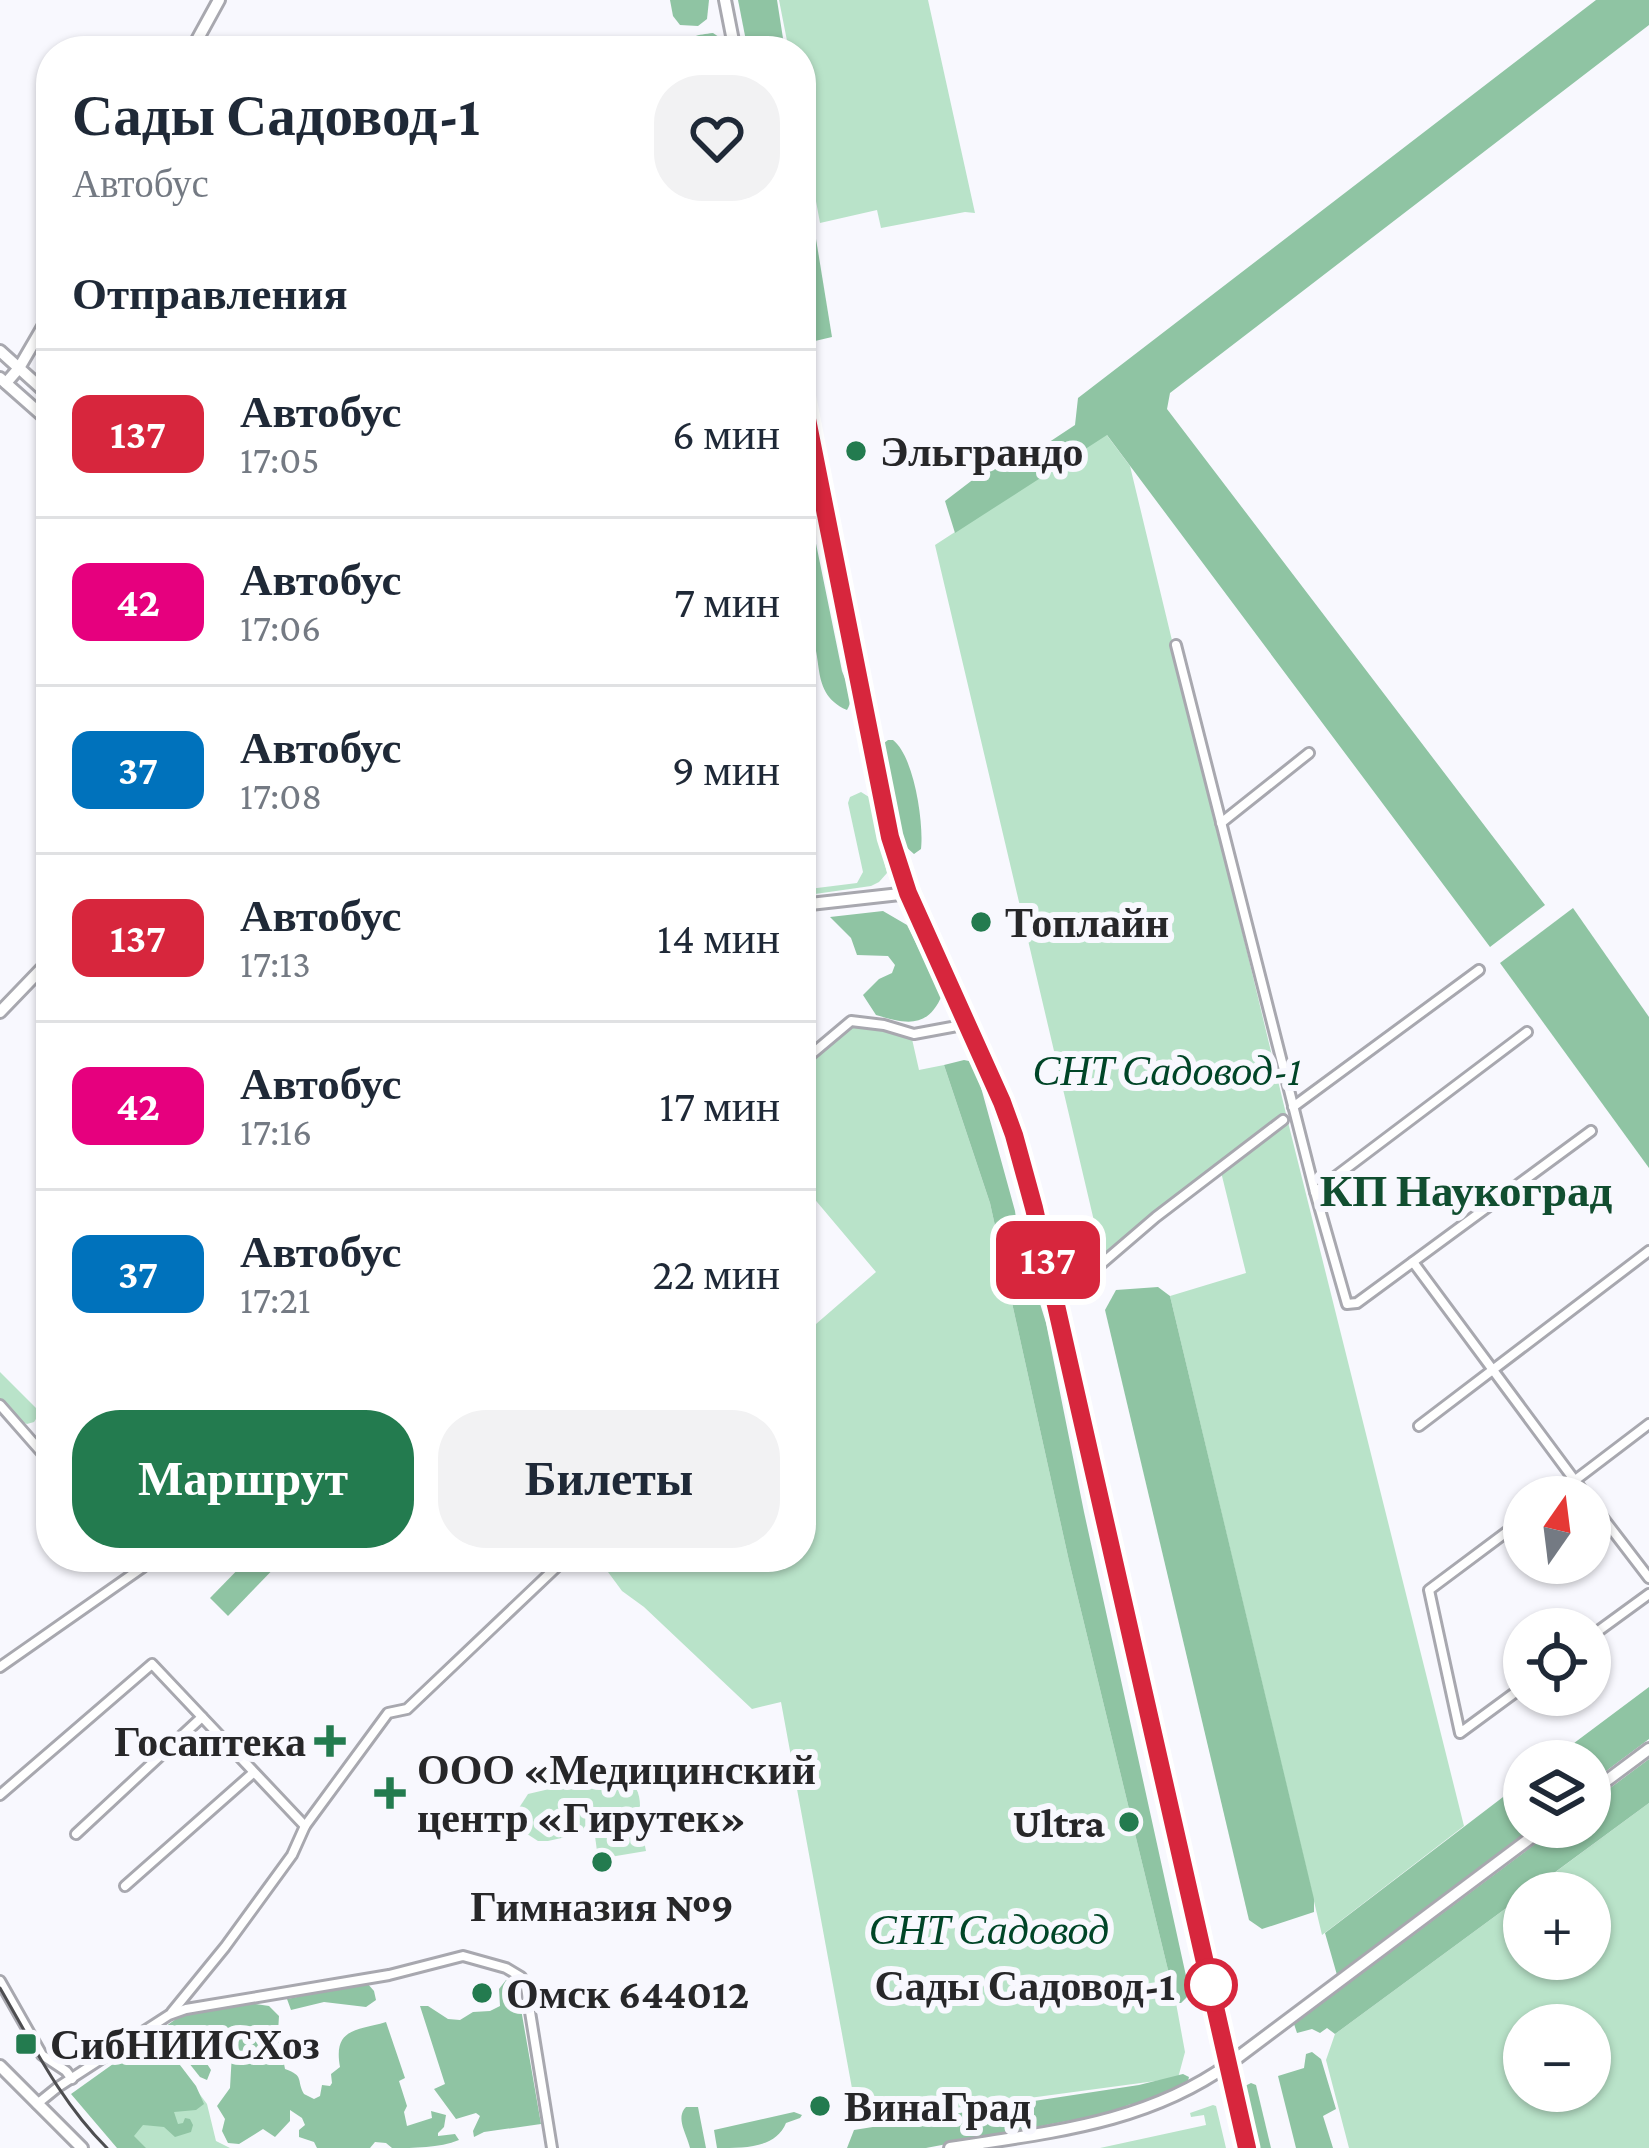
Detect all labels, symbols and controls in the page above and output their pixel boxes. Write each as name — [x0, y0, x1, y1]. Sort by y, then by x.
button: heart — [654, 75, 780, 201]
text: Сады Садовод-1 — [72, 84, 480, 147]
text: Автобус — [72, 162, 209, 205]
text: Отправления — [72, 269, 348, 319]
text: Автобус — [240, 387, 402, 437]
text: 6 мин — [672, 409, 780, 459]
text: 137 — [110, 410, 166, 457]
place label: Эльграндо — [880, 428, 1084, 475]
text: 17:05 — [240, 438, 320, 481]
marker: Эльграндо — [843, 438, 869, 464]
text: Автобус — [240, 555, 402, 605]
text: 7 мин — [674, 577, 780, 627]
text: 42 — [116, 578, 160, 625]
text: 17:06 — [240, 606, 321, 649]
text: Автобус — [240, 723, 402, 773]
text: 9 мин — [672, 745, 780, 795]
text: 37 — [118, 746, 158, 793]
text: 17:08 — [240, 774, 322, 817]
text: Автобус — [240, 891, 402, 941]
place label: Топлайн — [1005, 899, 1169, 946]
marker: Топлайн — [968, 909, 994, 935]
text: 14 мин — [657, 913, 780, 963]
text: 137 — [110, 914, 166, 961]
text: 17:13 — [240, 942, 311, 985]
park label: СНТ Садовод-1 — [1032, 1047, 1302, 1094]
text: Автобус — [240, 1059, 402, 1109]
text: 17 мин — [659, 1081, 780, 1131]
text: 42 — [116, 1082, 160, 1129]
text: 17:16 — [240, 1110, 312, 1153]
district label: КП Наукоград — [1320, 1166, 1613, 1216]
line badge: 137 — [979, 1221, 1117, 1299]
text: Автобус — [240, 1227, 402, 1277]
text: 137 — [1020, 1236, 1076, 1283]
text: 22 мин — [652, 1249, 780, 1299]
text: 37 — [118, 1250, 158, 1297]
text: 17:21 — [240, 1278, 311, 1321]
button: Маршрут — [72, 1410, 414, 1548]
button: Билеты — [438, 1410, 780, 1548]
north arrow — [1503, 1476, 1611, 1584]
map controls — [1503, 1476, 1611, 2112]
button: locate — [1503, 1608, 1611, 1716]
place label: Госаптека — [114, 1718, 306, 1765]
marker: Госаптека — [317, 1728, 343, 1754]
button: layers — [1503, 1740, 1611, 1848]
place label: ООО «Медицинский центр «Гирутек» — [417, 1746, 816, 1841]
marker: ООО «Медицинский центр «Гирутек» — [374, 1777, 406, 1809]
place label: Ultra — [1012, 1799, 1106, 1846]
marker: Ultra — [1116, 1809, 1142, 1835]
marker: Гимназия №9 — [589, 1849, 615, 1875]
button: + — [1503, 1872, 1611, 1980]
place label: Гимназия №9 — [470, 1883, 734, 1930]
park label: СНТ Садовод — [869, 1906, 1109, 1953]
marker: Сады Садовод-1 — [1186, 1960, 1236, 2010]
place label: Сады Садовод-1 — [874, 1962, 1175, 2009]
place label: Омск 644012 — [506, 1970, 749, 2017]
marker: Омск 644012 — [469, 1980, 495, 2006]
button: − — [1503, 2004, 1611, 2112]
place label: СибНИИСХоз — [50, 2021, 320, 2068]
marker: СибНИИСХоз — [13, 2031, 39, 2057]
place label: ВинаГрад — [844, 2083, 1031, 2130]
marker: ВинаГрад — [807, 2093, 833, 2119]

